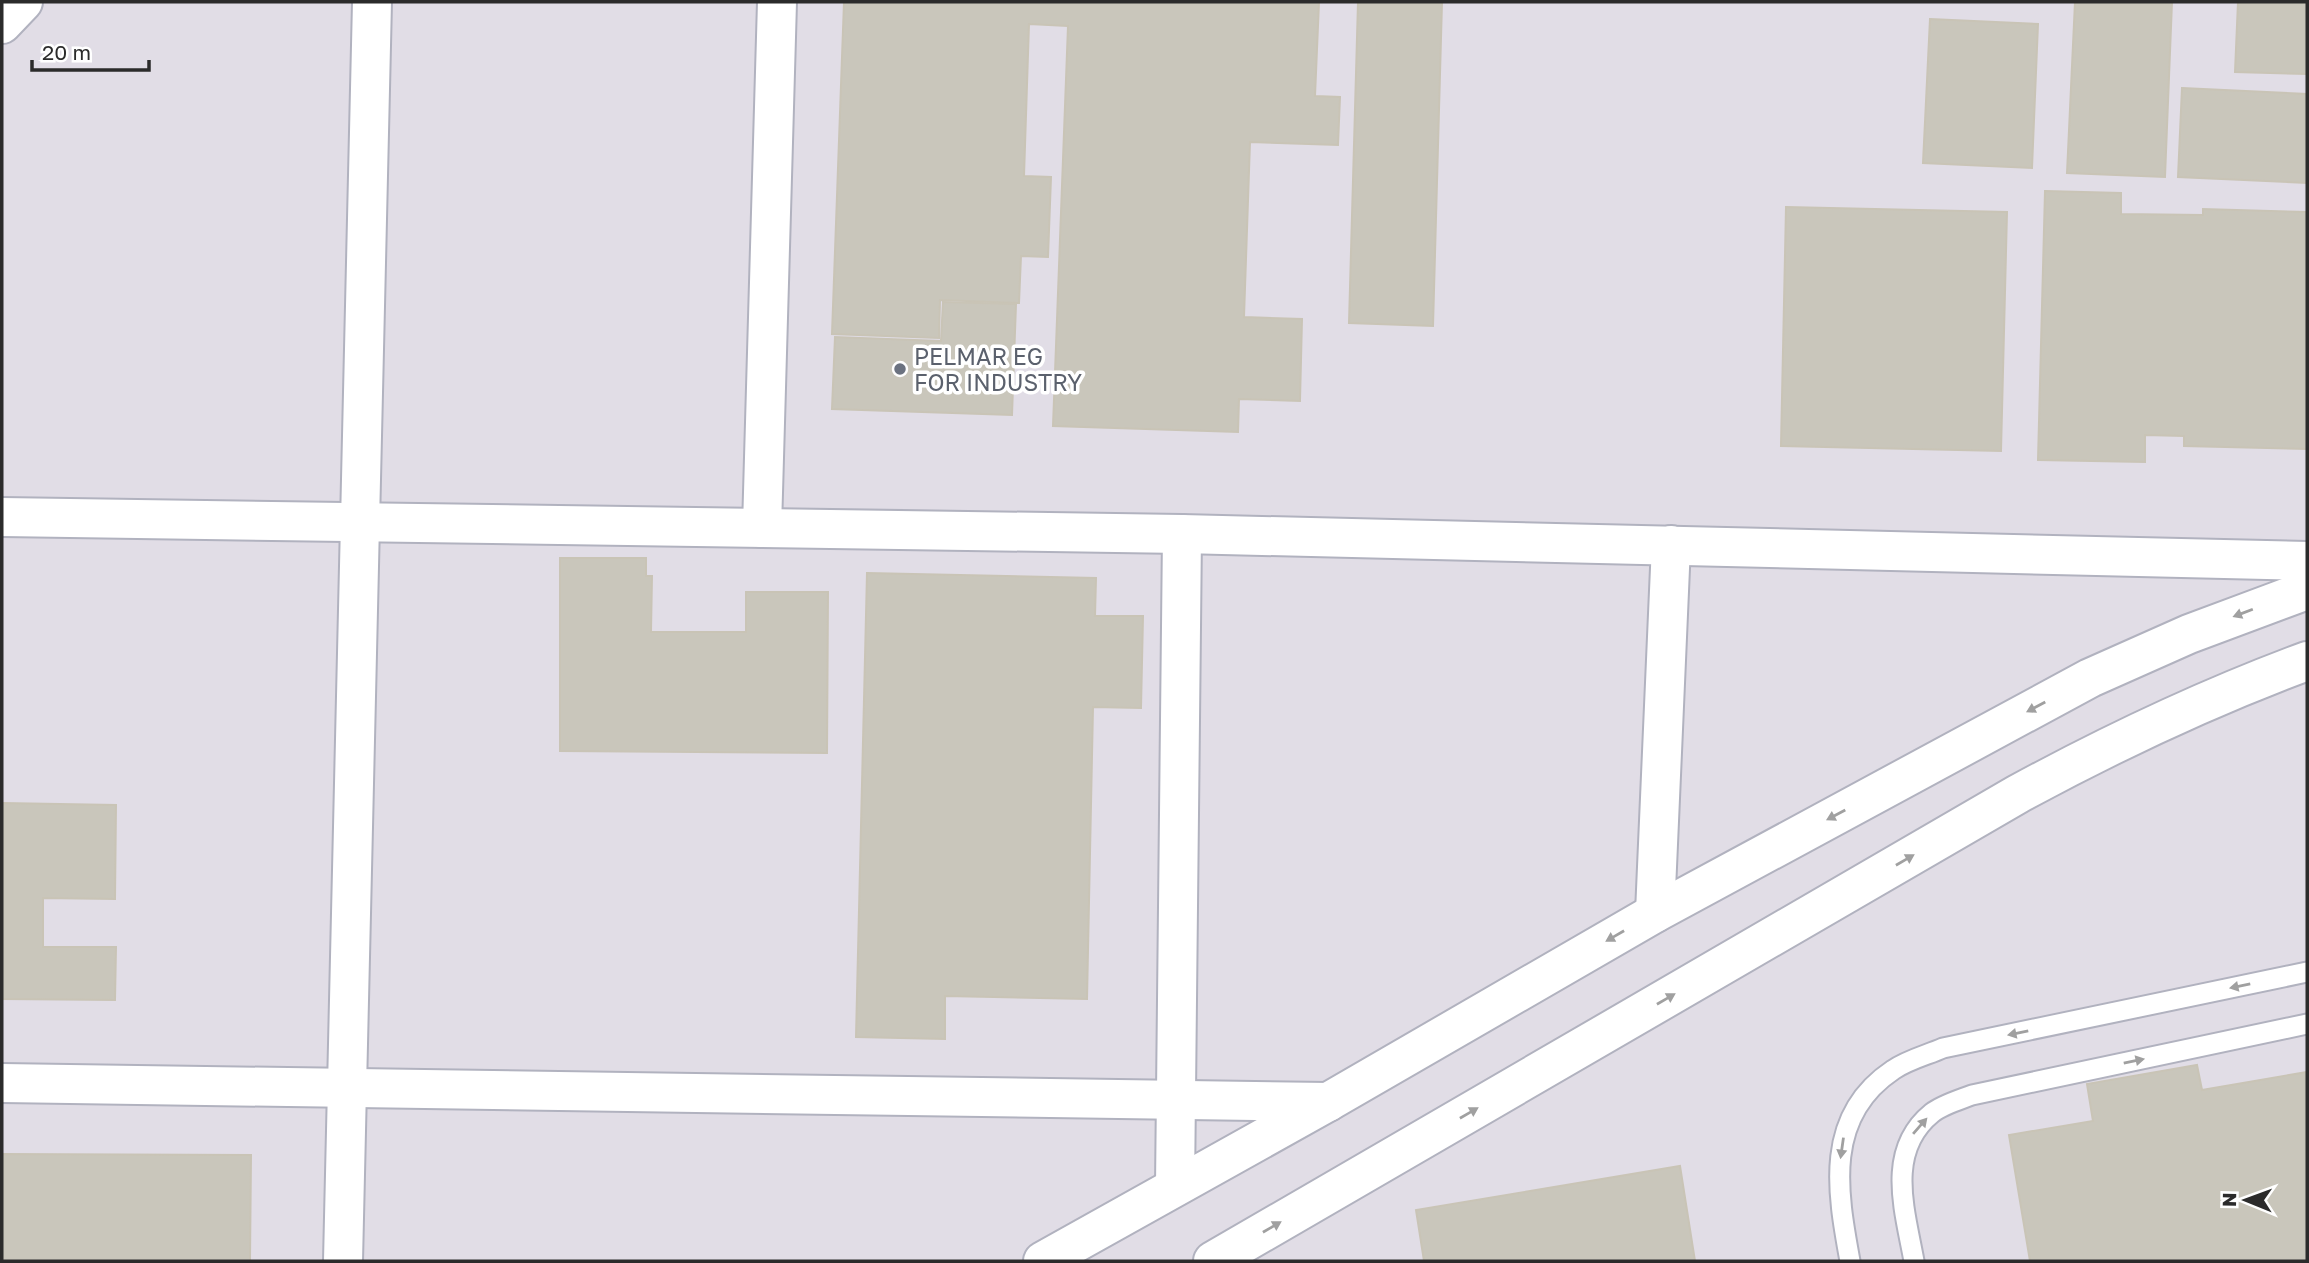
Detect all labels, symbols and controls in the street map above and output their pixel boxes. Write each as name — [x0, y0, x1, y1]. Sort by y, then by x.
scale bar — [32, 28, 149, 72]
text: 20 m — [42, 39, 91, 65]
place label: PELMAR EG FOR INDUSTRY — [914, 342, 1082, 396]
marker: PELMAR EG FOR INDUSTRY — [892, 361, 908, 377]
one-way arrow — [2233, 608, 2254, 619]
one-way arrow — [2026, 701, 2046, 712]
one-way arrow — [1826, 809, 1845, 821]
one-way arrow — [1895, 854, 1914, 866]
one-way arrow — [1605, 930, 1624, 942]
one-way arrow — [2229, 981, 2251, 992]
one-way arrow — [1656, 992, 1675, 1005]
one-way arrow — [2007, 1027, 2029, 1038]
one-way arrow — [2123, 1055, 2145, 1066]
one-way arrow — [1459, 1107, 1479, 1119]
one-way arrow — [1912, 1117, 1928, 1135]
one-way arrow — [1836, 1138, 1847, 1160]
north arrow — [2211, 1165, 2281, 1235]
text: N — [2217, 1192, 2240, 1207]
one-way arrow — [1263, 1221, 1282, 1233]

